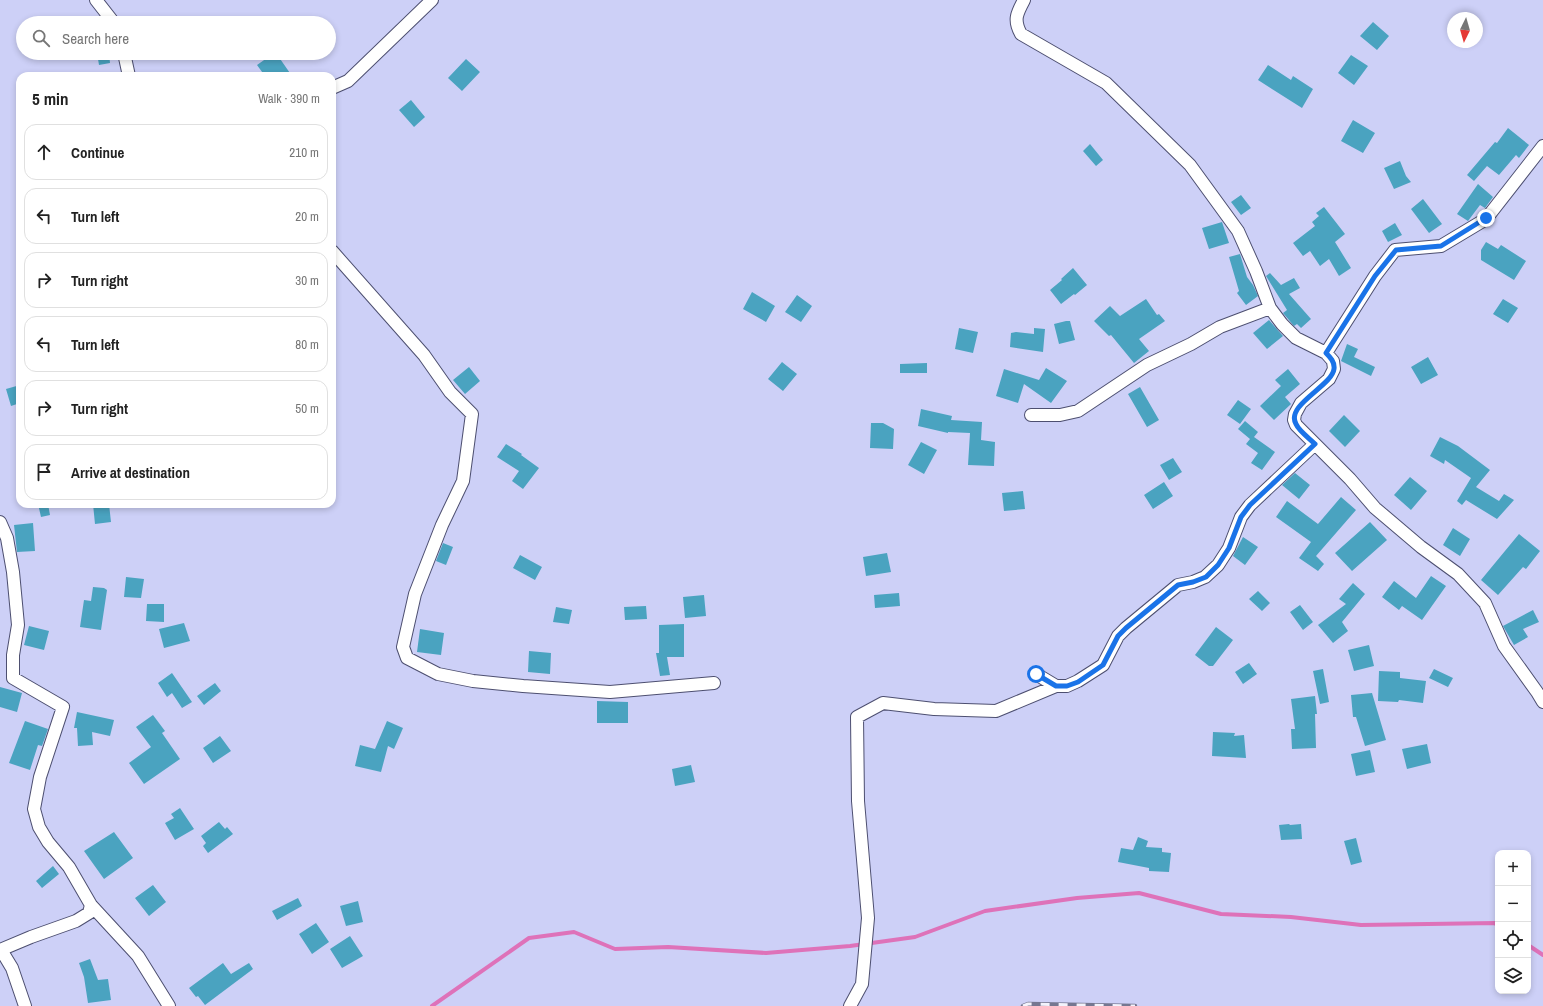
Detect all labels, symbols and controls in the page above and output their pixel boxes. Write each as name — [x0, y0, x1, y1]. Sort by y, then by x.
north arrow — [1447, 12, 1483, 48]
search box — [16, 16, 336, 60]
icon: search — [30, 27, 52, 49]
text: Search here — [62, 28, 129, 49]
text: 5 min — [32, 87, 68, 110]
text: Walk · 390 m — [258, 90, 320, 107]
icon: ahead — [33, 141, 55, 163]
text: Continue — [71, 142, 124, 163]
text: 210 m — [289, 144, 319, 161]
icon: left — [33, 205, 55, 227]
text: Turn left — [71, 206, 119, 227]
text: 20 m — [295, 208, 319, 225]
route end — [1477, 209, 1495, 227]
icon: right — [33, 269, 55, 291]
text: Turn right — [71, 270, 128, 291]
text: 30 m — [295, 272, 319, 289]
icon: left — [33, 333, 55, 355]
text: Turn left — [71, 334, 119, 355]
text: 80 m — [295, 336, 319, 353]
icon: right — [33, 397, 55, 419]
text: Turn right — [71, 398, 128, 419]
text: 50 m — [295, 400, 319, 417]
icon: arrive — [33, 461, 55, 483]
text: Arrive at destination — [71, 462, 190, 483]
route start — [1027, 665, 1045, 683]
map controls — [1495, 850, 1531, 994]
button: + — [1495, 850, 1531, 886]
button: − — [1495, 886, 1531, 922]
button: locate — [1495, 922, 1531, 958]
button: layers — [1495, 958, 1531, 994]

